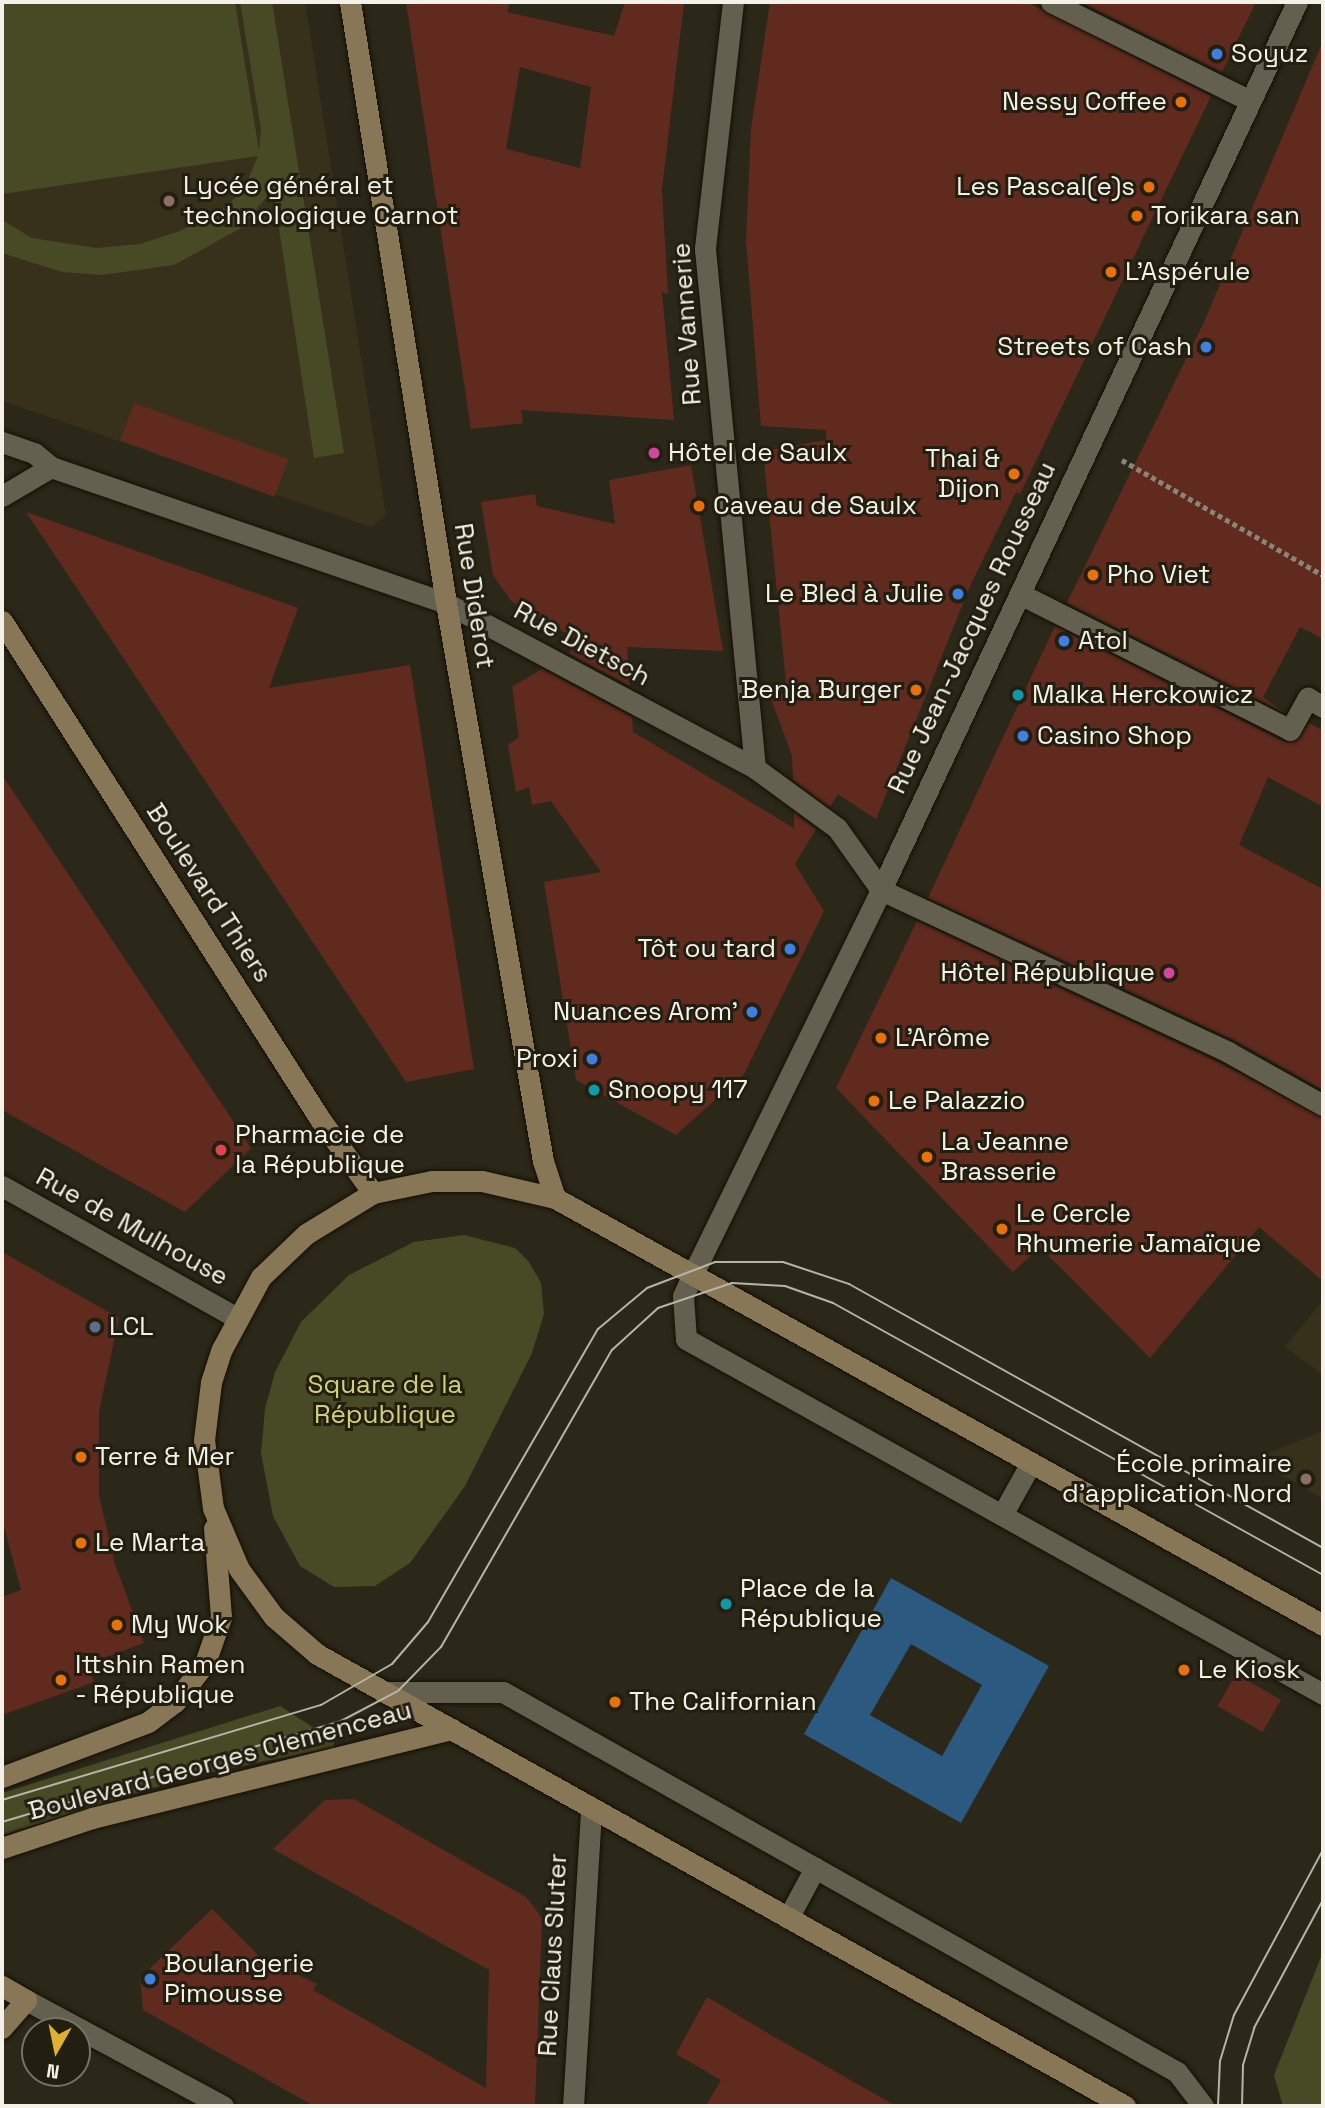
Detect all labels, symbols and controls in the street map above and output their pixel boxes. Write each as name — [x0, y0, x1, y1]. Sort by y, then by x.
place label: Soyuz — [1231, 38, 1308, 70]
marker: Soyuz — [1209, 46, 1225, 62]
place label: Nessy Coffee — [1002, 86, 1167, 118]
marker: Nessy Coffee — [1173, 94, 1189, 110]
place label: Lycée général et technologique Carnot — [183, 170, 459, 232]
place label: Les Pascal(e)s — [956, 171, 1135, 203]
marker: Les Pascal(e)s — [1141, 179, 1157, 195]
marker: Lycée général et technologique Carnot — [161, 193, 177, 209]
place label: Torikara san — [1151, 200, 1300, 232]
marker: Torikara san — [1129, 208, 1145, 224]
street label: Rue Vannerie — [666, 241, 708, 407]
place label: L'Aspérule — [1125, 256, 1250, 288]
marker: L'Aspérule — [1103, 264, 1119, 280]
place label: Streets of Cash — [997, 331, 1192, 363]
marker: Streets of Cash — [1198, 339, 1214, 355]
place label: Hôtel de Saulx — [668, 437, 848, 469]
place label: Thai & Dijon — [925, 443, 1000, 504]
marker: Hôtel de Saulx — [646, 445, 662, 461]
street label: Rue Jean-Jacques Rousseau — [881, 457, 1063, 799]
marker: Thai & Dijon — [1006, 466, 1022, 482]
place label: Caveau de Saulx — [713, 490, 917, 522]
marker: Caveau de Saulx — [691, 498, 707, 514]
street label: Rue Diderot — [447, 521, 501, 671]
place label: Pho Viet — [1107, 559, 1211, 591]
marker: Pho Viet — [1085, 567, 1101, 583]
place label: Le Bled à Julie — [765, 578, 944, 610]
marker: Le Bled à Julie — [950, 586, 966, 602]
street label: Rue Dietsch — [508, 595, 656, 693]
place label: Atol — [1078, 625, 1128, 657]
marker: Atol — [1056, 633, 1072, 649]
place label: Benja Burger — [741, 674, 902, 706]
place label: Malka Herckowicz — [1032, 679, 1253, 711]
marker: Benja Burger — [908, 682, 924, 698]
marker: Malka Herckowicz — [1010, 687, 1026, 703]
place label: Casino Shop — [1037, 720, 1192, 752]
marker: Casino Shop — [1015, 728, 1031, 744]
street label: Boulevard Thiers — [139, 797, 279, 989]
place label: Tôt ou tard — [638, 933, 776, 965]
marker: Tôt ou tard — [782, 941, 798, 957]
place label: Hôtel République — [940, 957, 1155, 989]
marker: Hôtel République — [1161, 965, 1177, 981]
place label: Nuances Arom' — [553, 996, 738, 1028]
marker: Nuances Arom' — [744, 1004, 760, 1020]
place label: L'Arôme — [895, 1022, 990, 1054]
marker: L'Arôme — [873, 1030, 889, 1046]
place label: Proxi — [516, 1043, 578, 1075]
marker: Proxi — [584, 1051, 600, 1067]
place label: Snoopy 117 — [608, 1074, 748, 1106]
marker: Snoopy 117 — [586, 1082, 602, 1098]
place label: Le Palazzio — [888, 1085, 1025, 1117]
marker: Le Palazzio — [866, 1093, 882, 1109]
place label: Pharmacie de la République — [235, 1119, 405, 1180]
place label: La Jeanne Brasserie — [941, 1126, 1069, 1188]
marker: Pharmacie de la République — [213, 1142, 229, 1158]
marker: La Jeanne Brasserie — [919, 1149, 935, 1165]
street label: Rue de Mulhouse — [30, 1161, 234, 1293]
place label: Le Cercle Rhumerie Jamaïque — [1016, 1198, 1262, 1260]
marker: Le Cercle Rhumerie Jamaïque — [994, 1221, 1010, 1237]
place label: LCL — [109, 1311, 154, 1343]
marker: LCL — [87, 1319, 103, 1335]
park label: Square de la République — [307, 1369, 463, 1430]
place label: Terre & Mer — [95, 1441, 234, 1473]
place label: École primaire d'application Nord — [1062, 1448, 1292, 1510]
marker: Terre & Mer — [73, 1449, 89, 1465]
marker: École primaire d'application Nord — [1298, 1471, 1314, 1487]
place label: Le Marta — [95, 1527, 205, 1559]
marker: Le Marta — [73, 1535, 89, 1551]
place label: Place de la République — [740, 1573, 882, 1634]
marker: Place de la République — [718, 1596, 734, 1612]
place label: My Wok — [131, 1609, 229, 1641]
marker: My Wok — [109, 1617, 125, 1633]
place label: Ittshin Ramen - République — [75, 1649, 245, 1710]
place label: Le Kiosk — [1198, 1654, 1300, 1686]
marker: Le Kiosk — [1176, 1662, 1192, 1678]
marker: Ittshin Ramen - République — [53, 1672, 69, 1688]
place label: The Californian — [629, 1686, 817, 1718]
marker: The Californian — [607, 1694, 623, 1710]
street label: Boulevard Georges Clemenceau — [25, 1695, 415, 1827]
street label: Rue Claus Sluter — [532, 1853, 574, 2057]
place label: Boulangerie Pimousse — [164, 1948, 314, 2010]
marker: Boulangerie Pimousse — [142, 1971, 158, 1987]
north arrow — [21, 2017, 91, 2087]
text: N — [45, 2058, 61, 2085]

